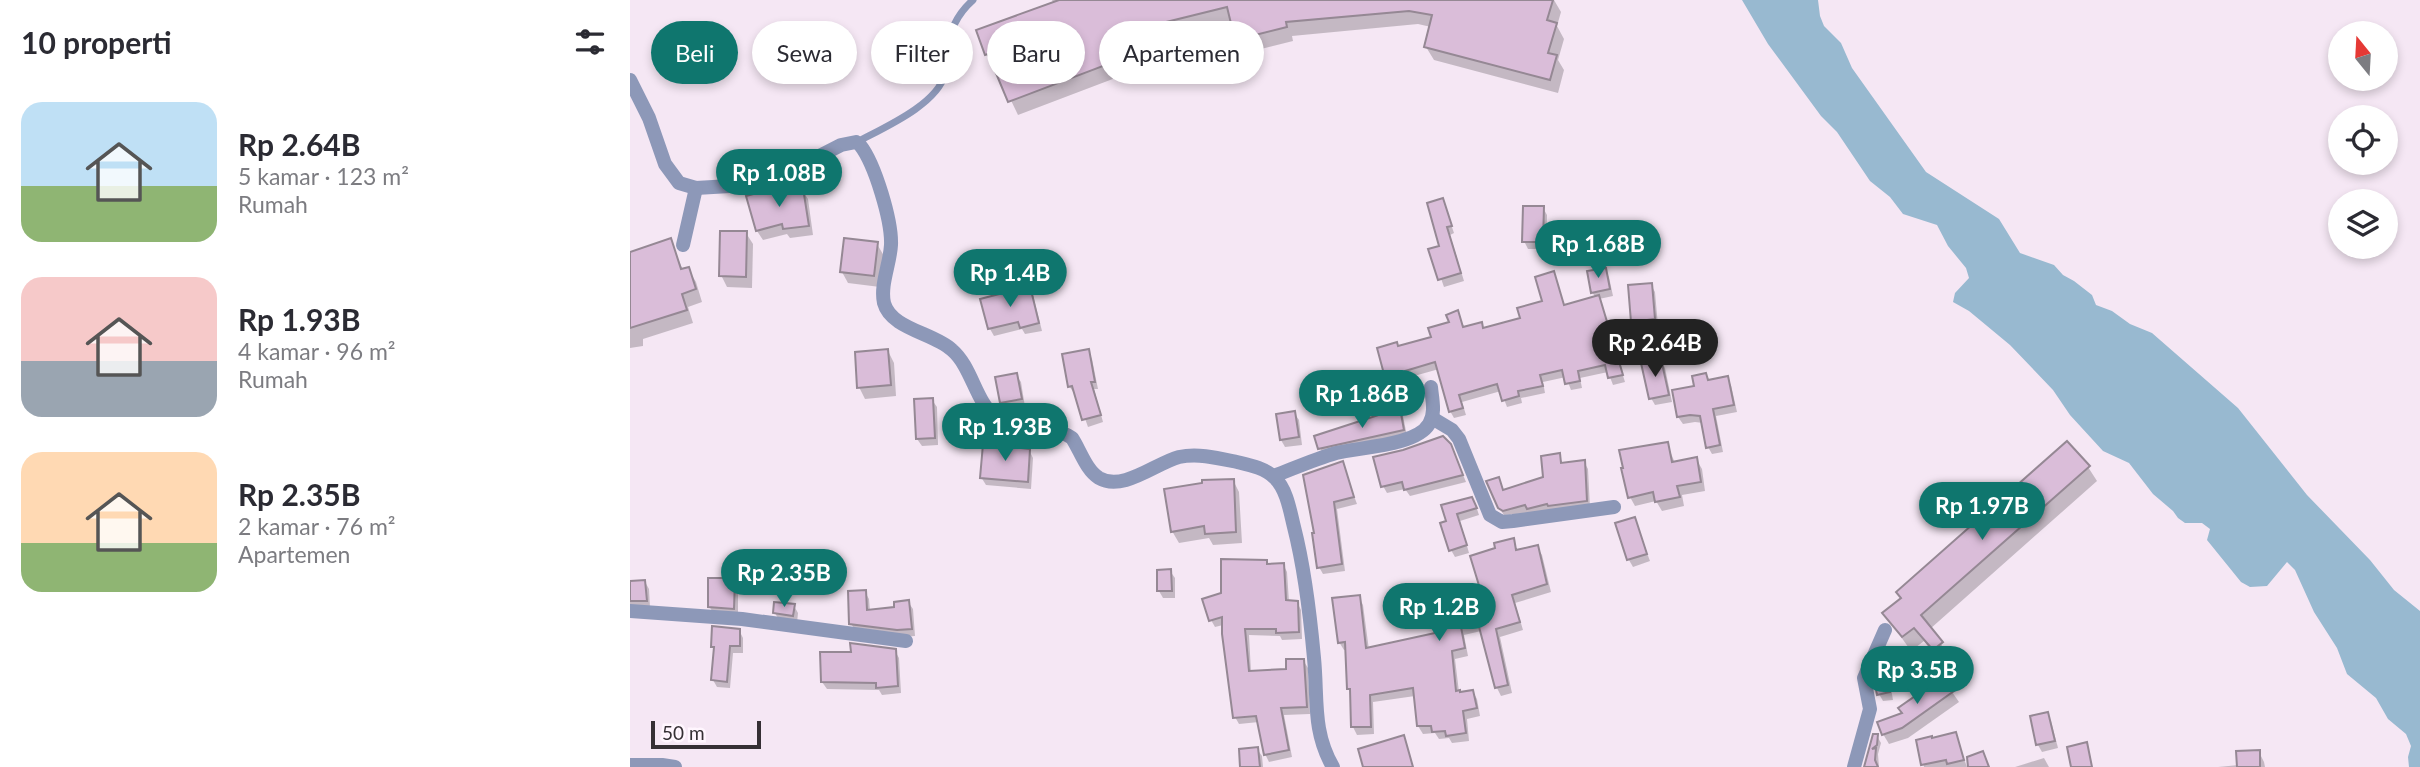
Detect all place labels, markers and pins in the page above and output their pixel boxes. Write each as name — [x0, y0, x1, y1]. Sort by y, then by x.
pin: Rp 1.08B — [707, 150, 851, 209]
pin: Rp 1.68B — [1526, 220, 1670, 280]
pin: Rp 1.4B — [945, 250, 1075, 309]
pin: Rp 2.64B — [1583, 320, 1727, 379]
pin: Rp 1.86B — [1290, 370, 1434, 430]
pin: Rp 1.93B — [933, 404, 1077, 463]
pin: Rp 1.97B — [1910, 482, 2054, 542]
pin: Rp 2.35B — [712, 550, 856, 609]
pin: Rp 1.2B — [1374, 584, 1504, 643]
pin: Rp 3.5B — [1852, 646, 1982, 706]

